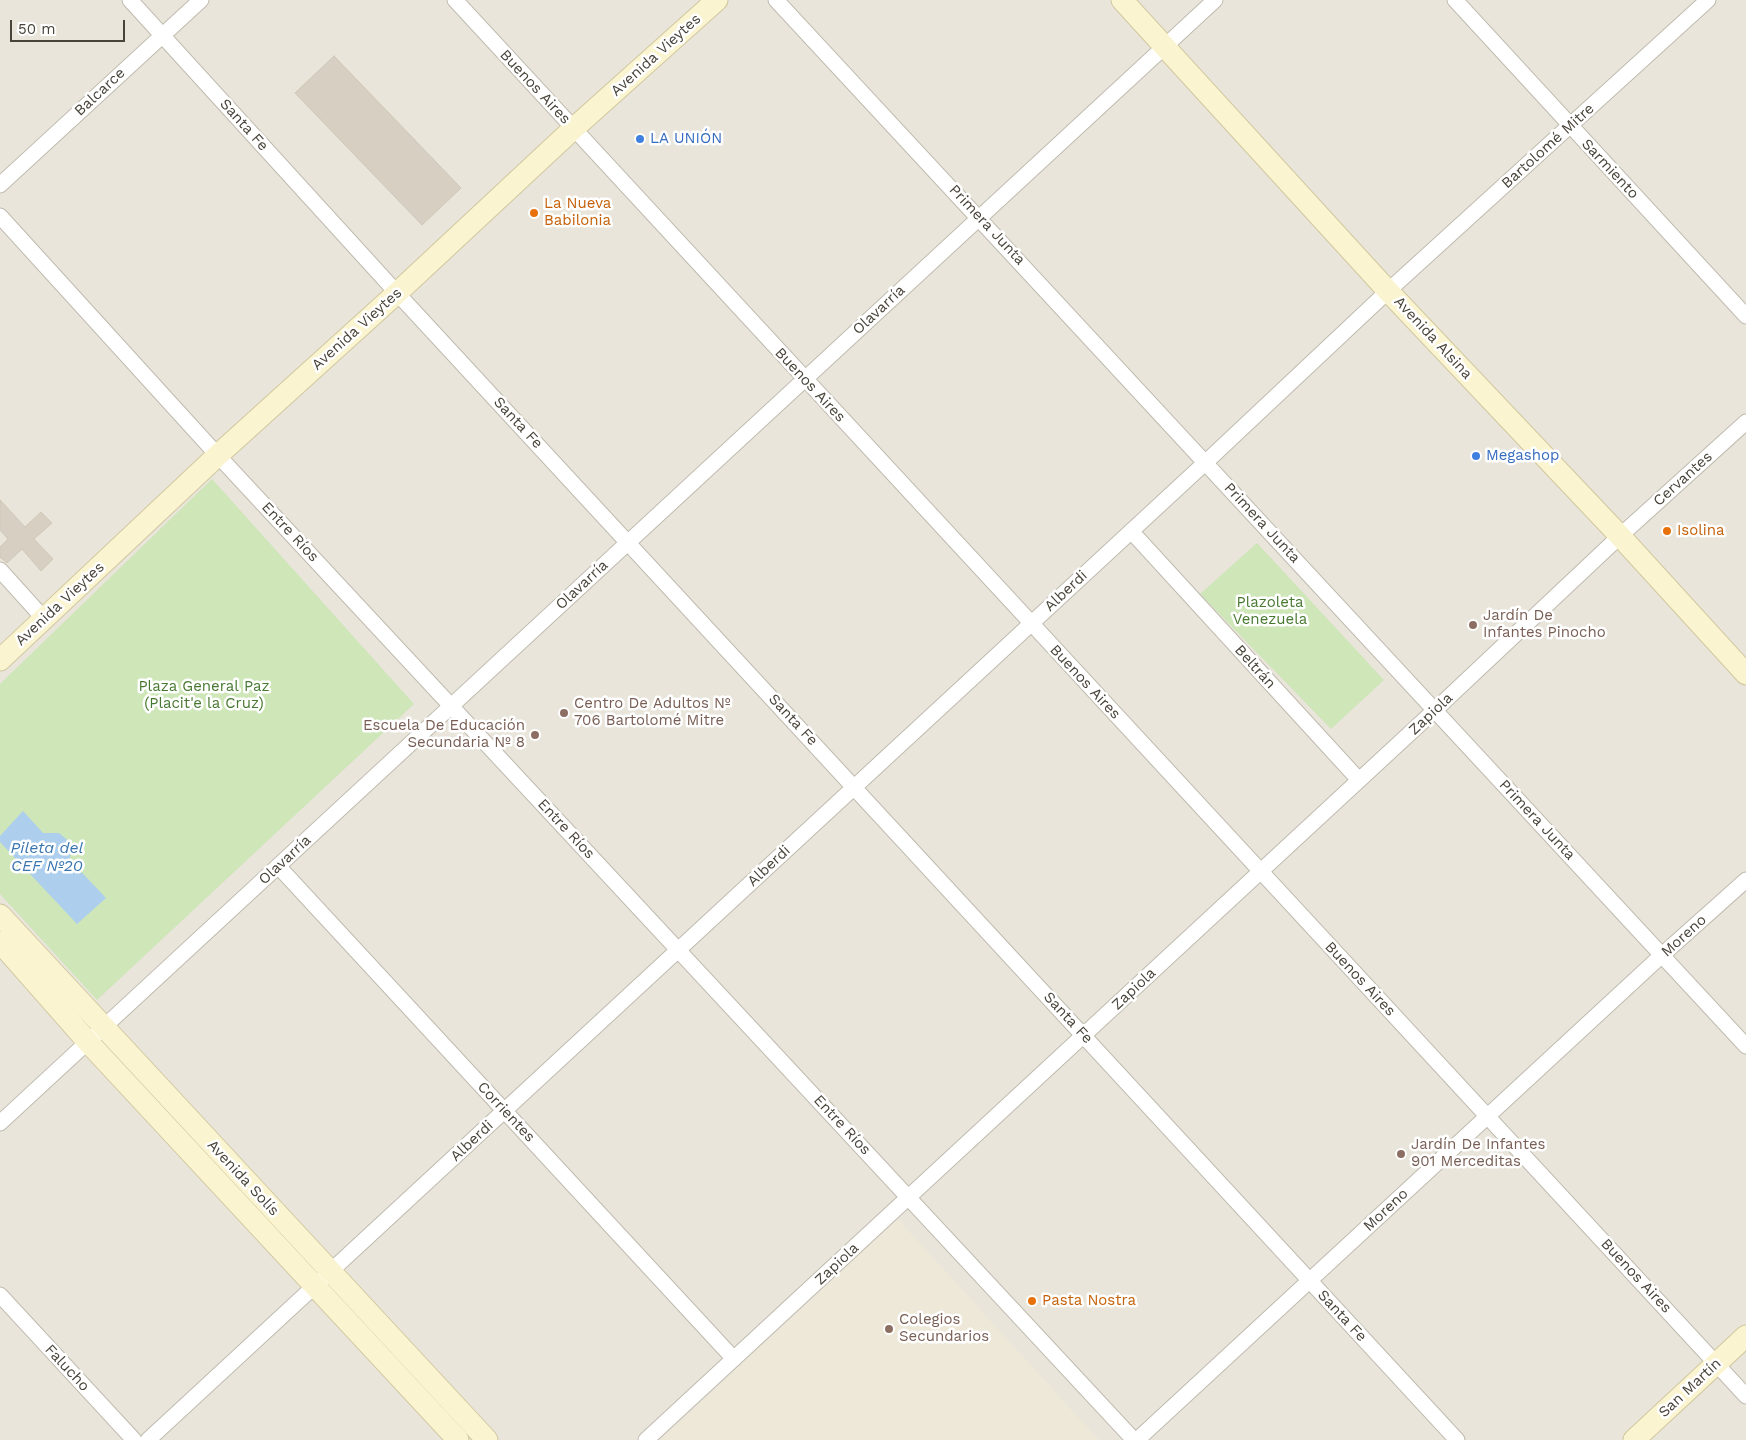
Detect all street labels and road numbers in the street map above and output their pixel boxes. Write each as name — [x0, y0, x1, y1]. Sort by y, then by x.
street label: Avenida Vieytes — [607, 10, 705, 100]
street label: Buenos Aires — [496, 46, 574, 128]
street label: Balcarce — [71, 64, 129, 120]
street label: Santa Fe — [216, 95, 272, 155]
street label: Bartolomé Mitre — [1498, 100, 1598, 192]
street label: Sarmiento — [1578, 135, 1642, 203]
street label: Primera Junta — [945, 181, 1029, 269]
street label: Olavarría — [849, 281, 909, 339]
street label: Avenida Vieytes — [308, 284, 406, 374]
street label: Avenida Alsina — [1390, 293, 1476, 383]
street label: Buenos Aires — [771, 344, 849, 426]
street label: Santa Fe — [490, 393, 546, 453]
street label: Cervantes — [1650, 448, 1716, 510]
street label: Primera Junta — [1220, 479, 1304, 567]
street label: Entre Ríos — [258, 498, 322, 566]
street label: Olavarría — [552, 556, 612, 614]
street label: Avenida Vieytes — [12, 558, 108, 650]
street label: Alberdi — [1041, 567, 1091, 615]
street label: Buenos Aires — [1046, 641, 1124, 723]
street label: Beltrán — [1231, 641, 1279, 693]
street label: Zapiola — [1405, 689, 1457, 739]
street label: Santa Fe — [765, 690, 821, 750]
street label: Primera Junta — [1495, 776, 1579, 864]
street label: Entre Ríos — [534, 795, 598, 863]
street label: Olavarría — [255, 831, 315, 889]
street label: Alberdi — [744, 842, 794, 890]
street label: Moreno — [1658, 911, 1710, 961]
street label: Buenos Aires — [1321, 938, 1399, 1020]
street label: Zapiola — [1108, 964, 1160, 1014]
street label: Santa Fe — [1040, 988, 1096, 1048]
street label: Corrientes — [473, 1078, 539, 1146]
street label: Entre Ríos — [810, 1091, 874, 1159]
street label: Alberdi — [447, 1117, 497, 1165]
street label: Avenida Solís — [203, 1136, 283, 1220]
street label: Moreno — [1360, 1185, 1412, 1235]
street label: Buenos Aires — [1597, 1235, 1675, 1317]
street label: Zapiola — [811, 1239, 863, 1289]
street label: Santa Fe — [1314, 1286, 1370, 1346]
street label: Falucho — [41, 1341, 93, 1395]
street label: San Martín — [1655, 1355, 1725, 1421]

